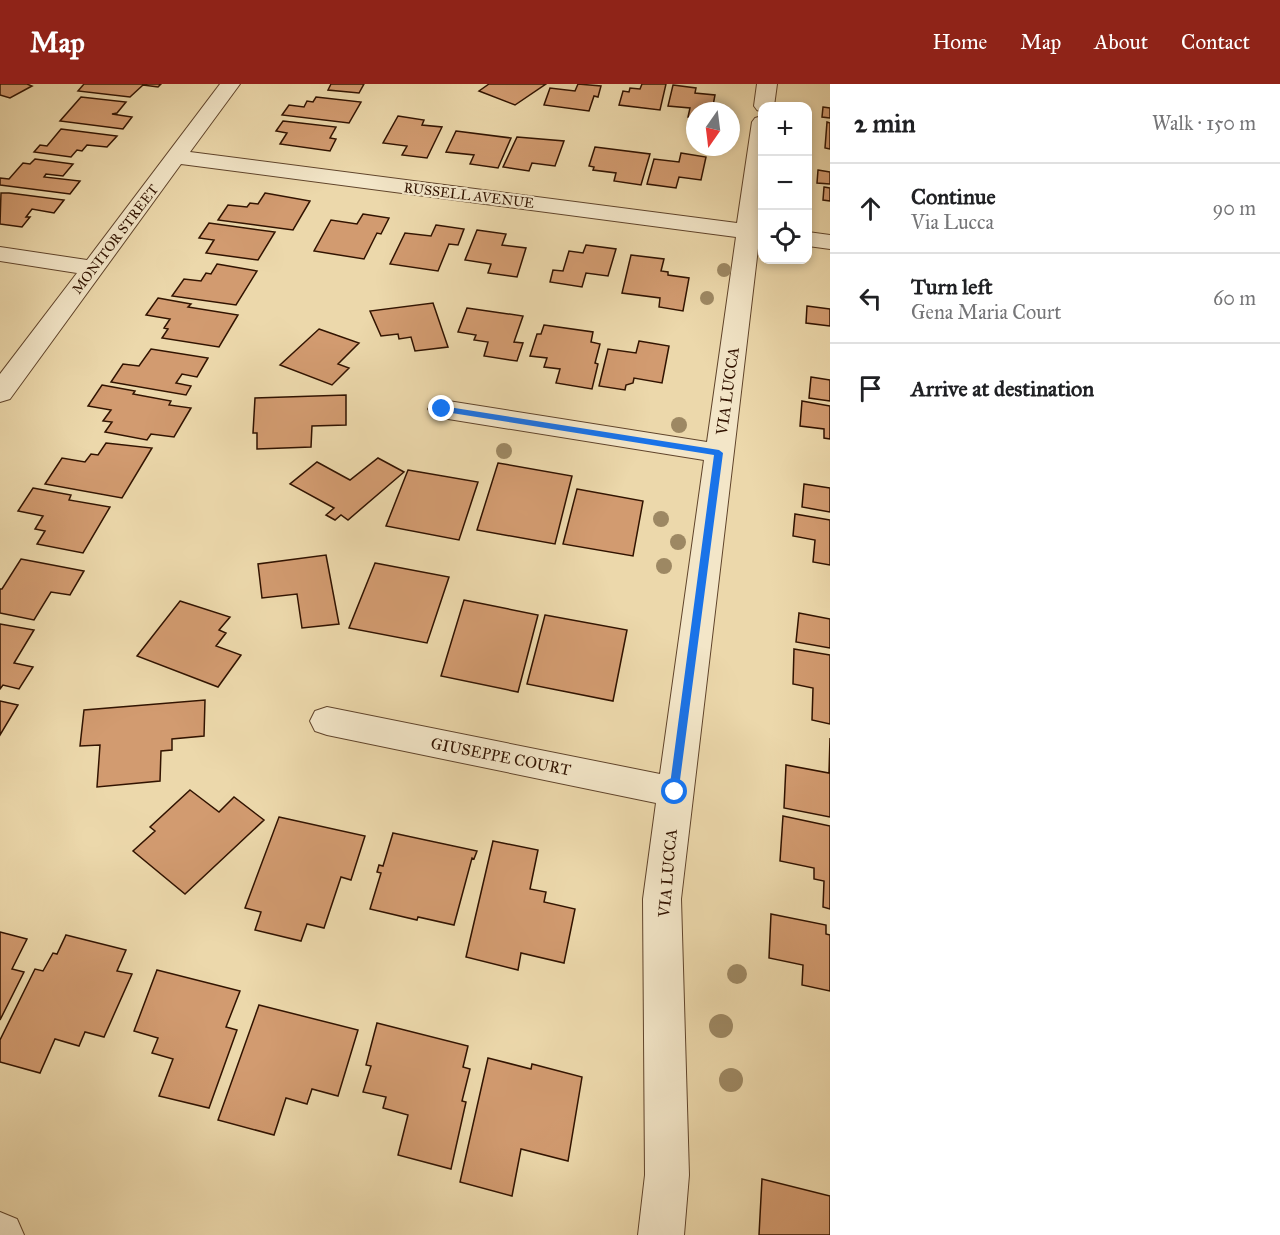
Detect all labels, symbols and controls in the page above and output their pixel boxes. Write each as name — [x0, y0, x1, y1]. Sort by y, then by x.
text: Map — [30, 25, 85, 60]
text: Home — [932, 29, 987, 55]
text: Map — [1020, 29, 1061, 55]
text: About — [1094, 29, 1148, 55]
text: Contact — [1181, 29, 1250, 55]
north arrow — [686, 102, 740, 156]
map controls — [758, 102, 812, 264]
button: + — [758, 102, 812, 156]
text: 2 min — [854, 107, 915, 139]
text: Walk · 150 m — [1152, 111, 1256, 135]
button: − — [758, 156, 812, 210]
street label: RUSSELL AVENUE — [403, 179, 535, 212]
street label: MONITOR STREET — [69, 181, 162, 297]
text: Continue — [911, 183, 996, 210]
icon: ahead — [854, 192, 887, 225]
text: 90 m — [1213, 196, 1256, 220]
button: locate — [758, 210, 812, 264]
text: Via Lucca — [911, 210, 994, 234]
text: Turn left — [911, 273, 993, 300]
icon: left — [854, 282, 887, 315]
text: 60 m — [1213, 286, 1256, 310]
text: Gena Maria Court — [911, 300, 1061, 324]
street label: VIA LUCCA — [712, 346, 743, 437]
icon: arrive — [854, 372, 887, 405]
text: Arrive at destination — [911, 375, 1094, 402]
route end — [428, 395, 454, 421]
street label: GIUSEPPE COURT — [429, 734, 573, 779]
route start — [661, 778, 687, 804]
street label: VIA LUCCA — [654, 828, 681, 919]

